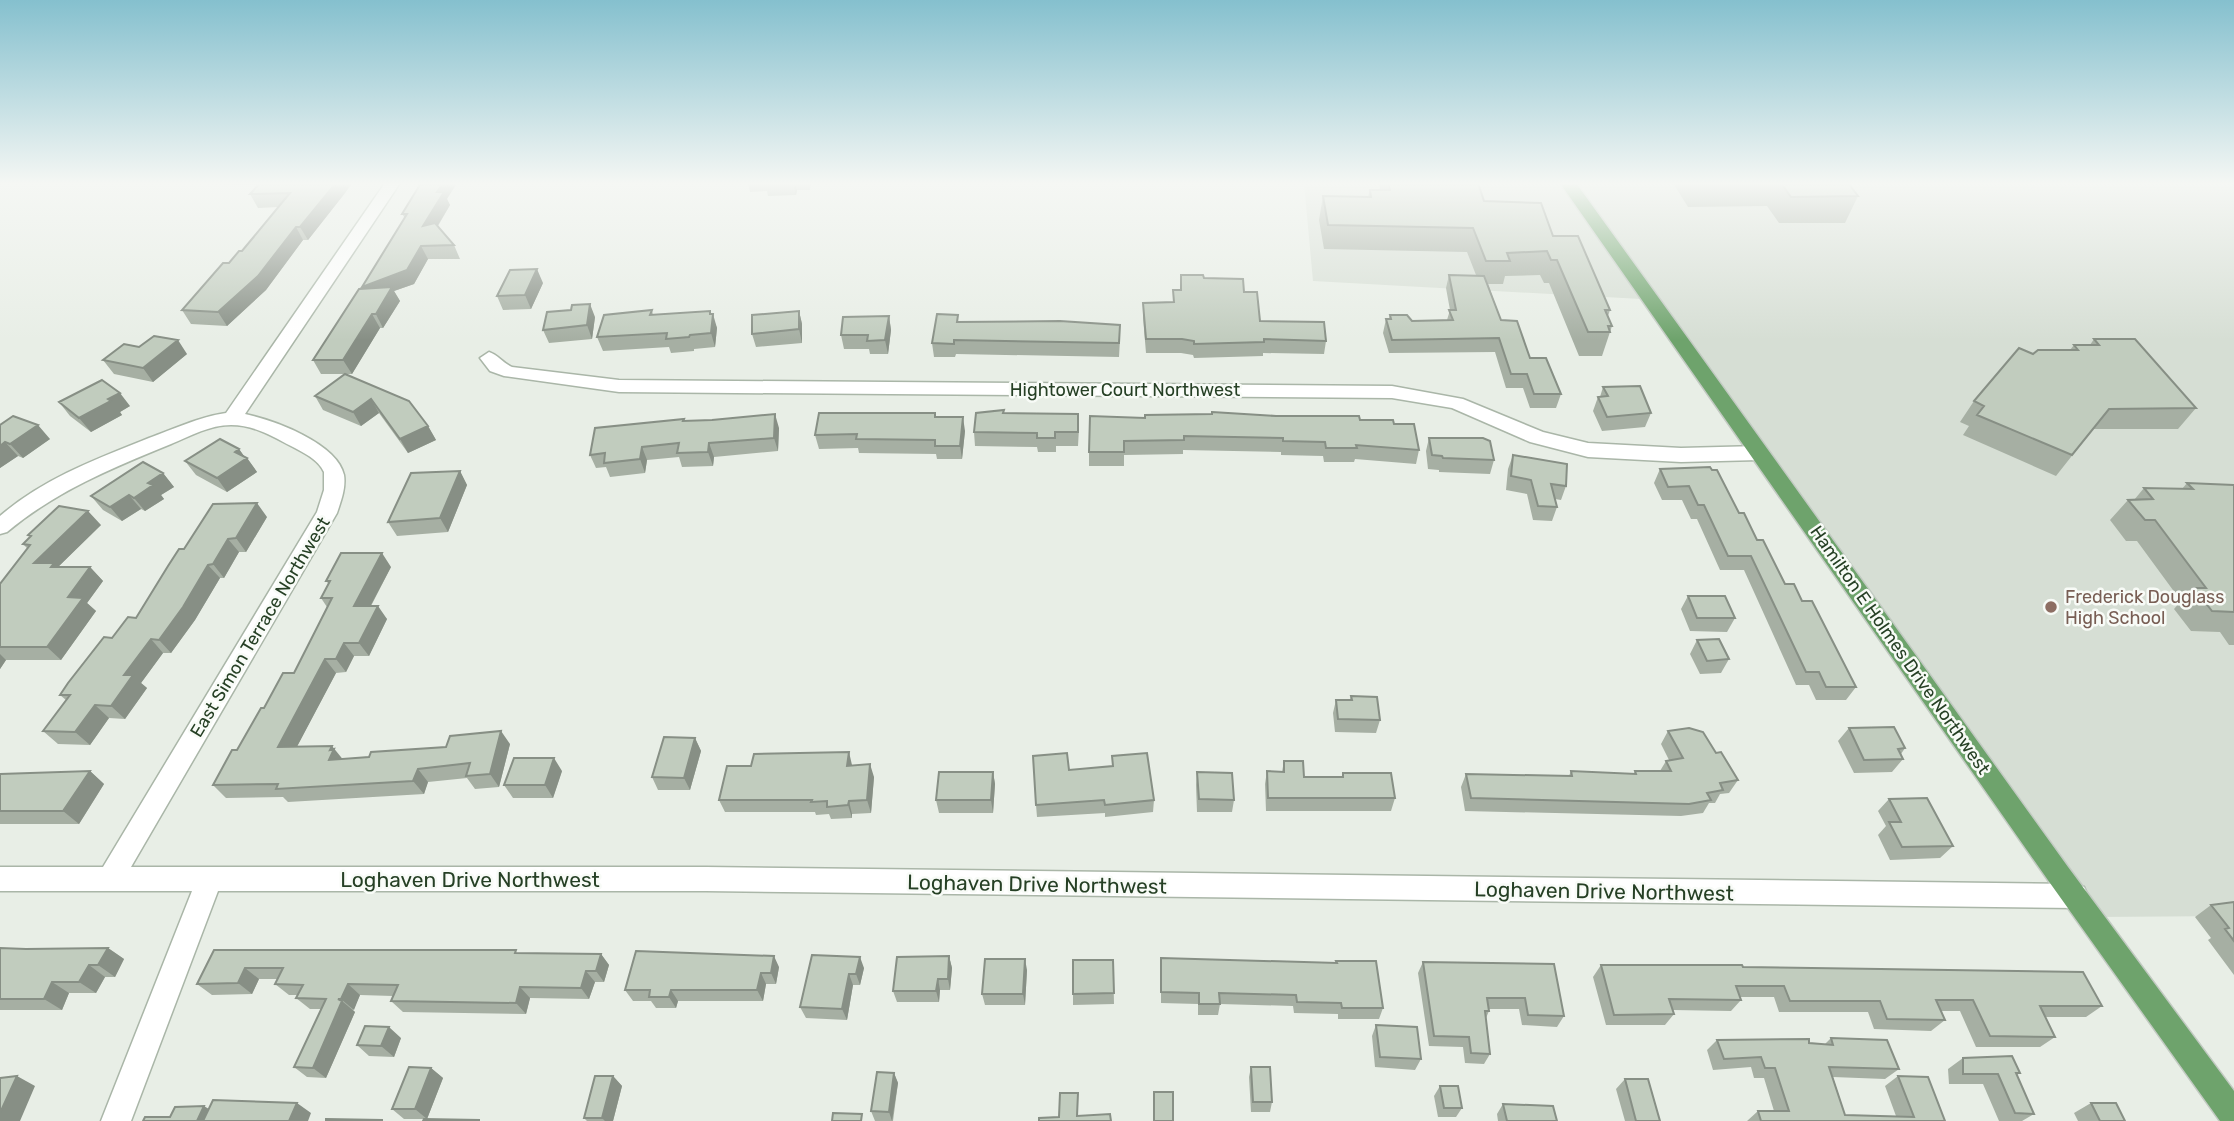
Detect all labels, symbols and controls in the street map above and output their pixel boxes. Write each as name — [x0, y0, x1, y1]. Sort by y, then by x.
street label: Hightower Court Northwest — [1010, 379, 1240, 401]
street label: East Simon Terrace Northwest — [185, 513, 335, 741]
street label: Hamilton E Holmes Drive Northwest — [1805, 521, 1995, 779]
place label: Frederick Douglass High School — [2065, 586, 2224, 629]
marker: Frederick Douglass High School — [2043, 599, 2059, 615]
street label: Loghaven Drive Northwest — [340, 867, 600, 892]
street label: Loghaven Drive Northwest — [907, 869, 1167, 899]
street label: Loghaven Drive Northwest — [1474, 876, 1734, 906]

